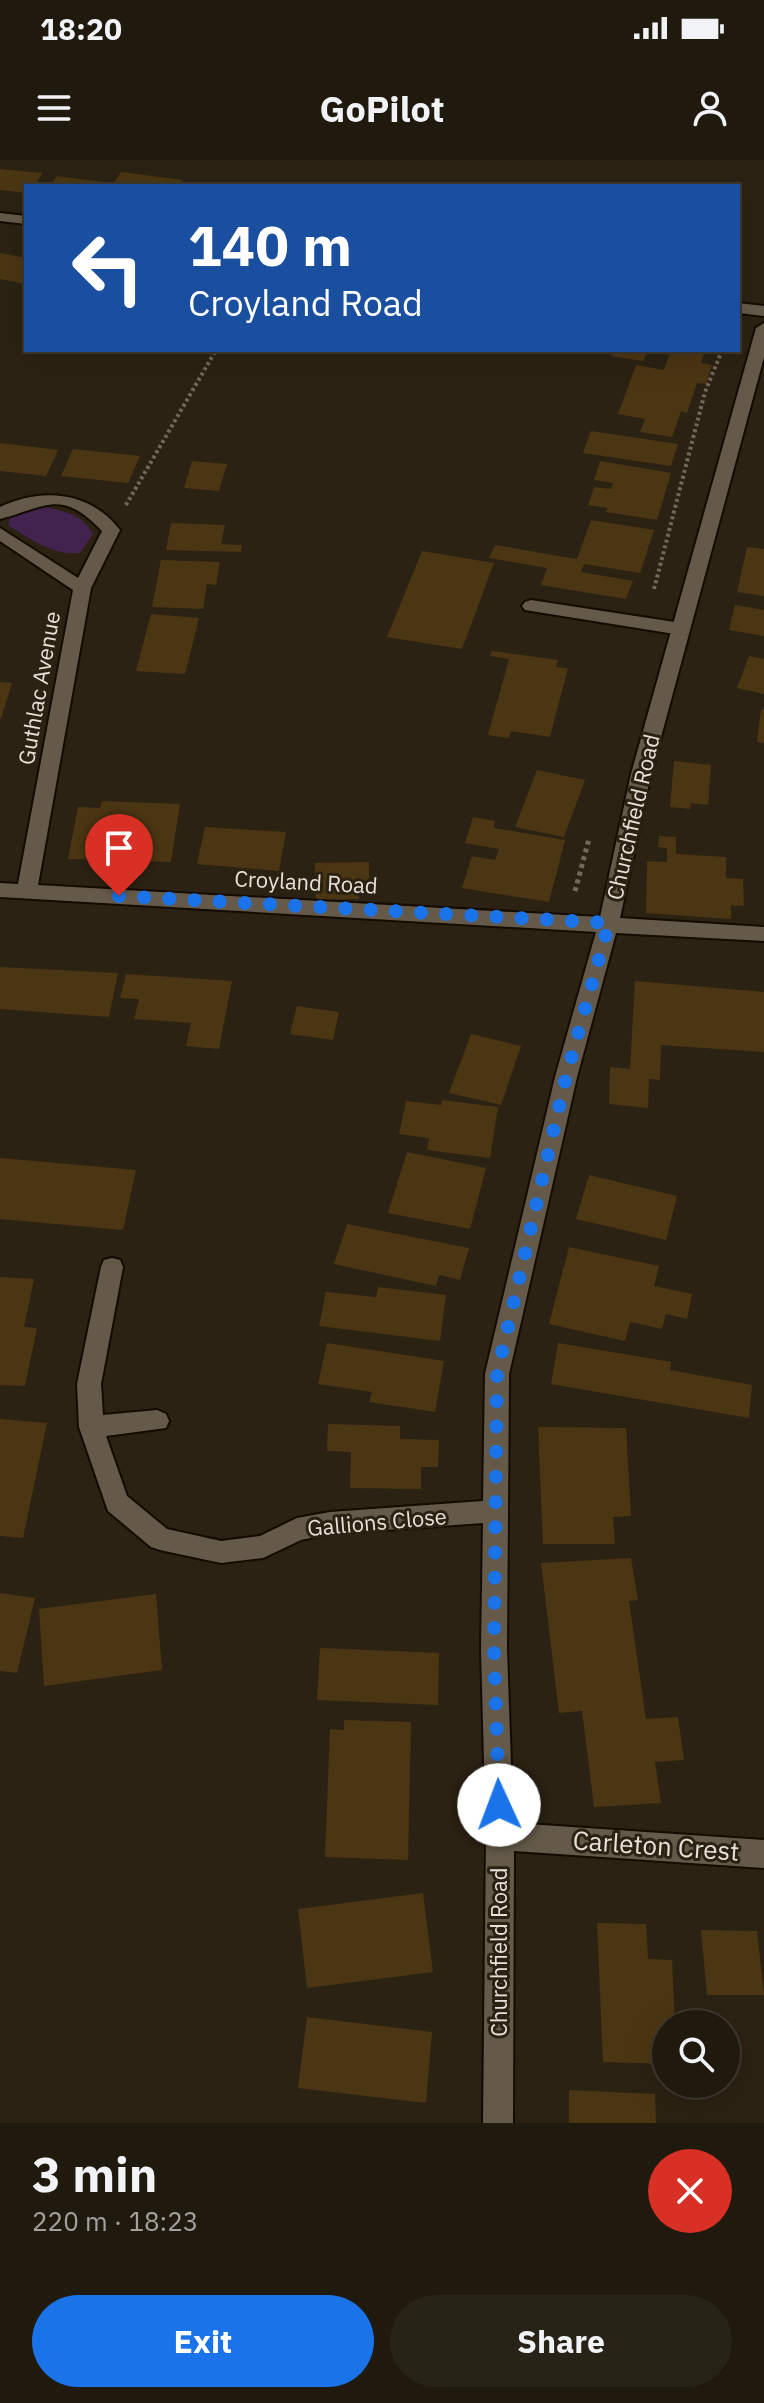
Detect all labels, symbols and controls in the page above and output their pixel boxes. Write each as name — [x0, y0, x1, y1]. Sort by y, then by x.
text: 18:20 — [40, 9, 122, 48]
text: GoPilot — [320, 85, 444, 132]
icon: menu — [32, 86, 76, 130]
icon: person — [688, 86, 732, 130]
text: 140 m — [188, 209, 352, 281]
icon: left — [56, 216, 160, 320]
text: Croyland Road — [188, 279, 423, 326]
street label: Guthlac Avenue — [11, 609, 66, 767]
street label: Churchfield Road — [599, 731, 666, 903]
pin — [85, 814, 153, 896]
icon: arrive — [97, 826, 141, 870]
street label: Croyland Road — [234, 863, 378, 900]
street label: Gallions Close — [306, 1501, 448, 1542]
position arrow — [457, 1763, 541, 1847]
street label: Carleton Crest — [572, 1822, 740, 1868]
street label: Churchfield Road — [484, 1867, 513, 2037]
map controls — [652, 2010, 740, 2098]
button: search — [652, 2010, 740, 2098]
text: 3 min — [32, 2143, 157, 2205]
button: close — [648, 2149, 732, 2233]
text: 220 m · 18:23 — [32, 2204, 198, 2238]
button: Exit — [32, 2295, 374, 2387]
button: Share — [390, 2295, 732, 2387]

